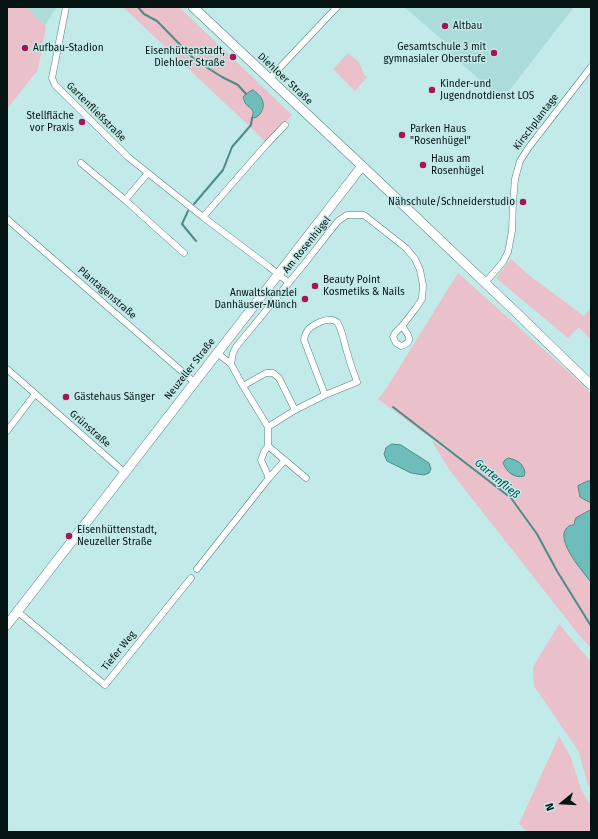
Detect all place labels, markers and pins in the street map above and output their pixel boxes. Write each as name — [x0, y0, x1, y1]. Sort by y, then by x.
place label: Altbau — [453, 20, 482, 32]
marker: Altbau — [440, 21, 450, 31]
place label: Gesamtschule 3 mit gymnasialer Oberstufe — [384, 41, 486, 64]
place label: Aufbau-Stadion — [33, 42, 104, 54]
marker: Aufbau-Stadion — [20, 43, 30, 53]
place label: Eisenhüttenstadt, Diehloer Straße — [145, 45, 225, 68]
marker: Gesamtschule 3 mit gymnasialer Oberstufe — [489, 48, 499, 58]
marker: Eisenhüttenstadt, Diehloer Straße — [228, 52, 238, 62]
place label: Kinder-und Jugendnotdienst LOS — [440, 78, 534, 102]
marker: Kinder-und Jugendnotdienst LOS — [427, 85, 437, 95]
place label: Stellfläche vor Praxis — [26, 110, 74, 134]
marker: Stellfläche vor Praxis — [77, 117, 87, 127]
place label: Parken Haus "Rosenhügel" — [410, 123, 471, 146]
marker: Parken Haus "Rosenhügel" — [397, 130, 407, 140]
place label: Haus am Rosenhügel — [431, 153, 484, 176]
marker: Haus am Rosenhügel — [418, 160, 428, 170]
place label: Nähschule/Schneiderstudio — [388, 196, 515, 208]
marker: Nähschule/Schneiderstudio — [518, 197, 528, 207]
place label: Beauty Point Kosmetiks & Nails — [323, 274, 405, 298]
marker: Beauty Point Kosmetiks & Nails — [310, 281, 320, 291]
place label: Anwaltskanzlei Danhäuser-Münch — [214, 287, 297, 310]
marker: Anwaltskanzlei Danhäuser-Münch — [300, 294, 310, 304]
place label: Gästehaus Sänger — [74, 391, 155, 403]
marker: Gästehaus Sänger — [61, 392, 71, 402]
place label: Eisenhüttenstadt, Neuzeller Straße — [77, 524, 157, 548]
marker: Eisenhüttenstadt, Neuzeller Straße — [64, 531, 74, 541]

